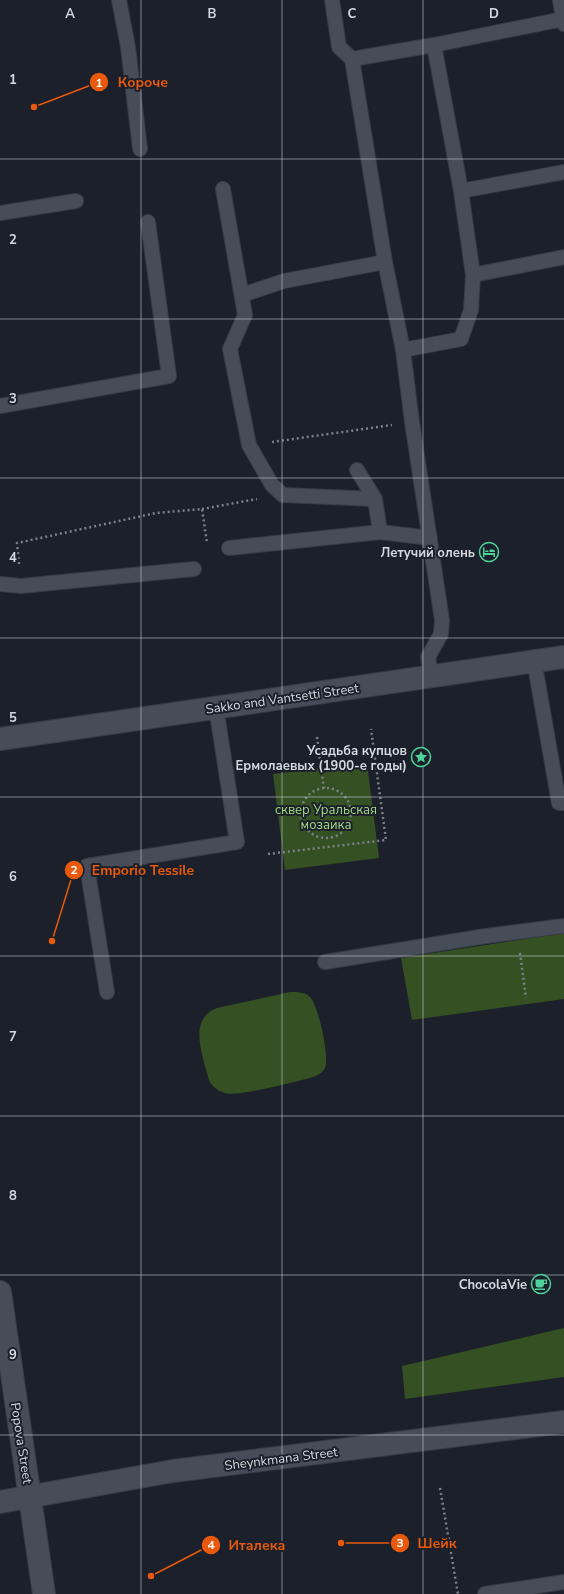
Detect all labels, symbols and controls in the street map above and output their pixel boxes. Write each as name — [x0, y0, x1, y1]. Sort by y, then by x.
text: A — [65, 5, 75, 23]
text: B — [208, 5, 217, 23]
text: C — [348, 5, 357, 23]
text: D — [489, 5, 499, 23]
callout: Короче — [89, 69, 176, 95]
text: 1 — [9, 71, 17, 89]
text: Короче — [118, 73, 168, 92]
text: 1 — [95, 75, 103, 91]
text: 2 — [9, 231, 17, 249]
text: 3 — [9, 390, 17, 408]
hotel icon: Летучий олень — [478, 541, 500, 563]
place label: Летучий олень — [380, 544, 475, 562]
text: 4 — [9, 549, 17, 567]
street label: Sakko and Vantsetti Street — [204, 679, 360, 719]
text: 5 — [9, 709, 17, 727]
place label: Усадьба купцов Ермолаевых (1900-е годы) — [235, 742, 407, 775]
place icon: Усадьба купцов Ермолаевых (1900-е годы) — [410, 746, 432, 768]
park label: сквер Уральская мозаика — [275, 801, 377, 834]
callout: Emporio Tessile — [64, 857, 203, 883]
text: Emporio Tessile — [92, 861, 195, 880]
text: 2 — [70, 862, 78, 878]
text: 6 — [9, 868, 17, 886]
text: 7 — [9, 1028, 17, 1046]
text: 8 — [9, 1187, 17, 1205]
cafe icon: ChocolaVie — [530, 1273, 552, 1295]
place label: ChocolaVie — [459, 1276, 527, 1294]
text: 9 — [9, 1346, 17, 1364]
street label: Popova Street — [6, 1401, 36, 1486]
street label: Sheynkmana Street — [224, 1443, 339, 1475]
callout: Шейк — [390, 1530, 465, 1556]
callout: Италека — [201, 1532, 293, 1558]
text: Шейк — [417, 1534, 457, 1553]
text: 3 — [396, 1535, 404, 1551]
text: Италека — [229, 1536, 285, 1555]
text: 4 — [207, 1537, 215, 1553]

